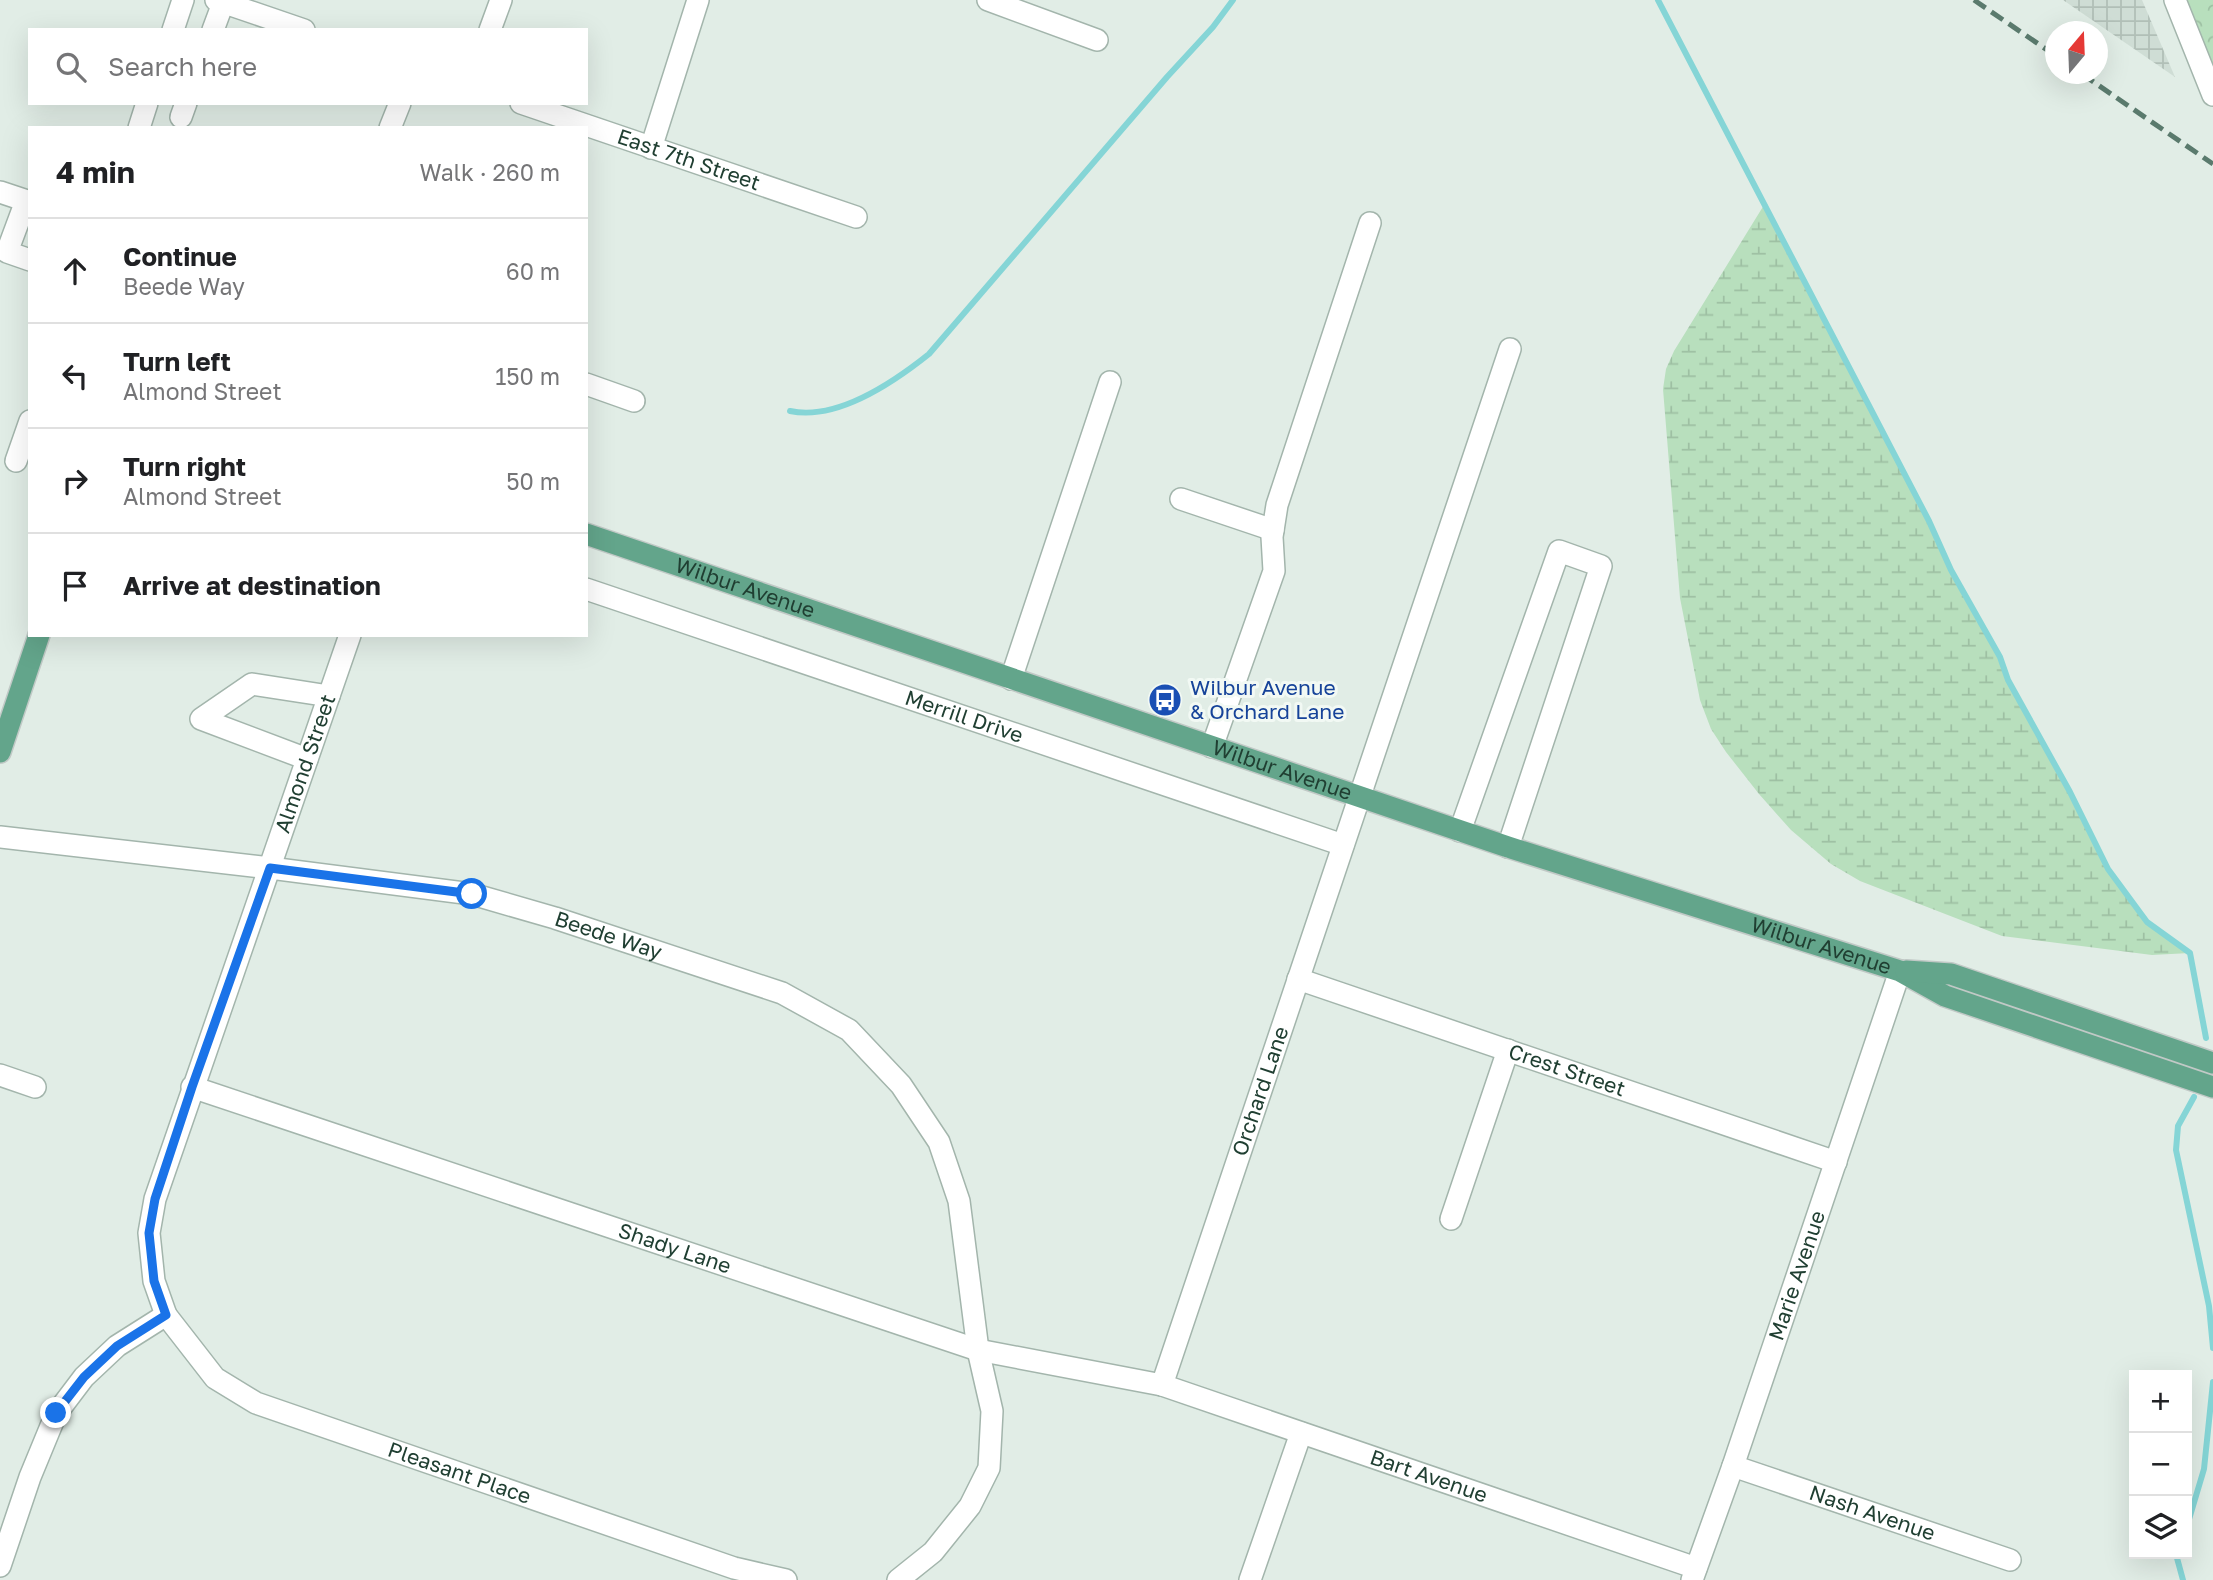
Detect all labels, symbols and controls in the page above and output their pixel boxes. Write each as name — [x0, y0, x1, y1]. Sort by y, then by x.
north arrow — [2045, 21, 2108, 84]
search box — [28, 28, 588, 105]
icon: search — [52, 48, 90, 86]
text: Search here — [108, 51, 257, 82]
street label: East 7th Street — [614, 123, 764, 195]
text: 4 min — [56, 154, 135, 190]
text: Walk · 260 m — [419, 158, 560, 186]
text: Continue — [123, 241, 237, 272]
icon: ahead — [56, 252, 94, 290]
text: 60 m — [506, 257, 560, 285]
text: Beede Way — [123, 272, 245, 300]
text: Turn left — [123, 346, 231, 377]
icon: left — [56, 357, 94, 395]
text: 150 m — [495, 362, 560, 390]
text: Almond Street — [123, 377, 282, 405]
text: Turn right — [123, 451, 246, 482]
icon: right — [56, 462, 94, 500]
text: 50 m — [506, 467, 560, 495]
text: Almond Street — [123, 482, 282, 510]
street label: Wilbur Avenue — [672, 551, 819, 623]
icon: arrive — [56, 567, 94, 605]
text: Arrive at destination — [123, 570, 381, 601]
place label: Wilbur Avenue & Orchard Lane — [1190, 674, 1344, 724]
bus stop icon: Wilbur Avenue & Orchard Lane — [1146, 681, 1184, 719]
street label: Merrill Drive — [902, 684, 1027, 748]
street label: Almond Street — [269, 691, 340, 836]
street label: Wilbur Avenue — [1209, 734, 1356, 805]
route start — [456, 878, 487, 909]
street label: Beede Way — [552, 905, 666, 965]
street label: Wilbur Avenue — [1748, 911, 1895, 979]
street label: Orchard Lane — [1226, 1023, 1294, 1159]
street label: Crest Street — [1506, 1038, 1629, 1101]
street label: Marie Avenue — [1762, 1207, 1830, 1344]
street label: Shady Lane — [615, 1217, 735, 1279]
map controls — [2129, 1370, 2192, 1559]
button: + — [2129, 1370, 2192, 1433]
route end — [40, 1397, 71, 1428]
button: − — [2129, 1433, 2192, 1496]
street label: Pleasant Place — [385, 1436, 535, 1509]
street label: Bart Avenue — [1367, 1443, 1491, 1508]
street label: Nash Avenue — [1806, 1479, 1939, 1546]
button: layers — [2129, 1496, 2192, 1559]

